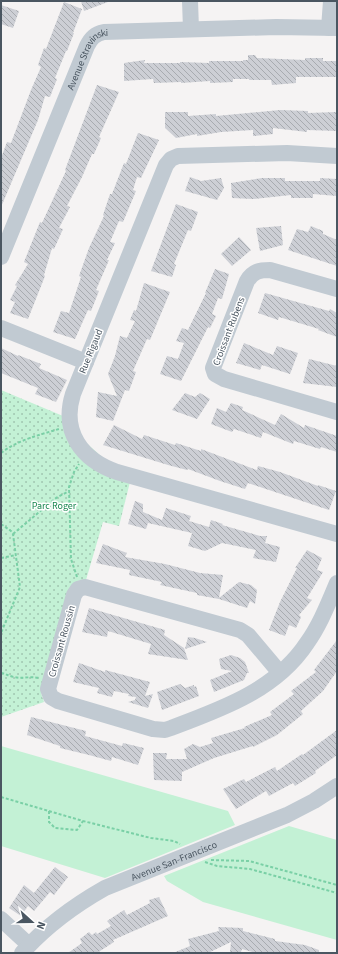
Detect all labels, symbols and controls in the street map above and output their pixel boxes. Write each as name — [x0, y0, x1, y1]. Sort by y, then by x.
street label: Avenue Stravinski — [64, 26, 108, 92]
street label: Croissant Rubens — [209, 295, 248, 368]
street label: Rue Rigaud — [76, 327, 106, 376]
park label: Parc Roger — [32, 499, 77, 513]
street label: Croissant Roussin — [45, 604, 79, 679]
street label: Avenue San-Francisco — [129, 838, 219, 885]
north arrow — [12, 902, 52, 942]
text: N — [33, 919, 49, 932]

